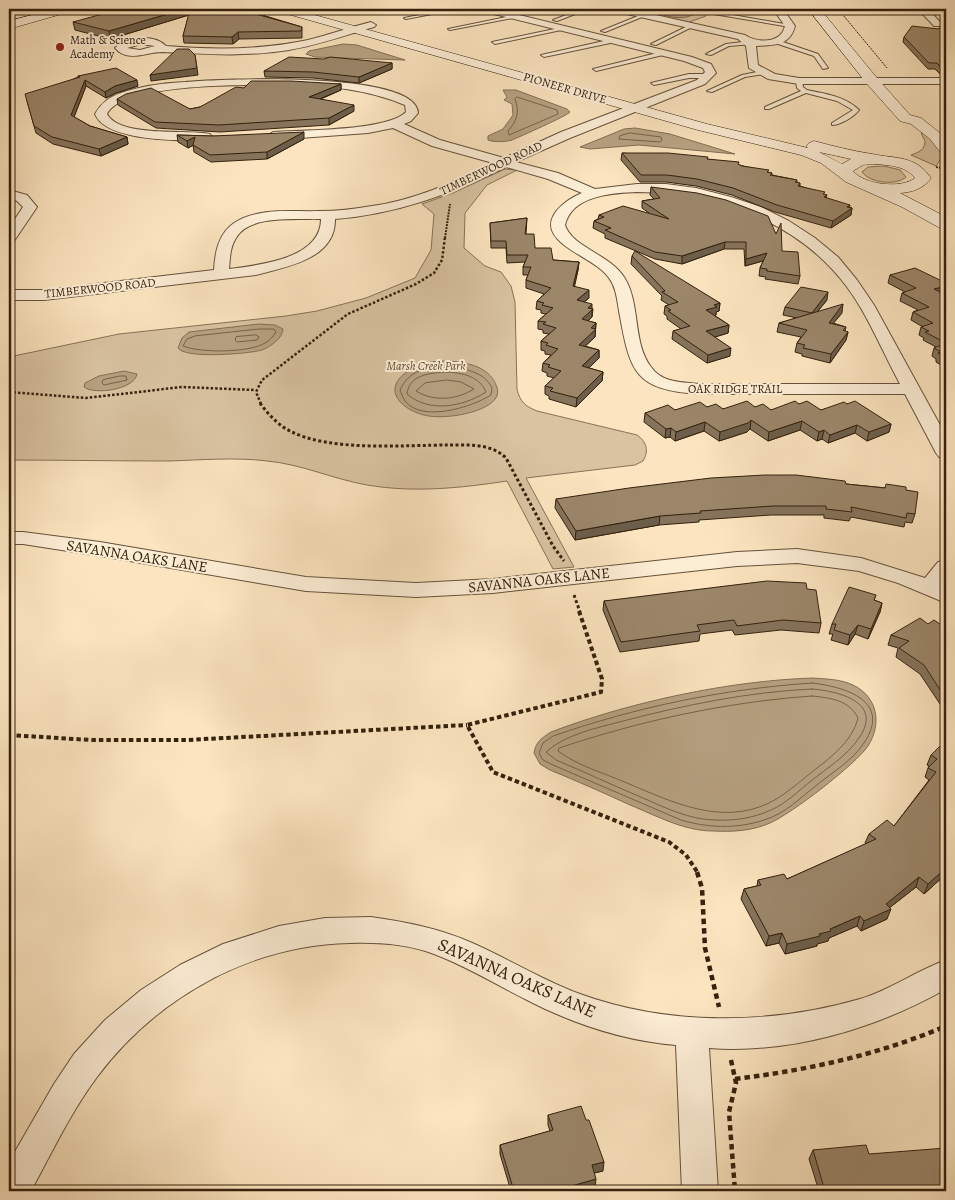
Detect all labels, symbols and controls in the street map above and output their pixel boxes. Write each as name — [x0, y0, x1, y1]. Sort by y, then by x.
place label: Math & Science Academy — [69, 32, 146, 62]
marker: Math & Science Academy — [54, 41, 66, 53]
street label: PIONEER DRIVE — [521, 68, 609, 108]
street label: TIMBERWOOD ROAD — [437, 137, 545, 199]
street label: TIMBERWOOD ROAD — [44, 274, 156, 302]
park label: Marsh Creek Park — [387, 358, 466, 374]
street label: OAK RIDGE TRAIL — [688, 381, 783, 397]
street label: SAVANNA OAKS LANE — [65, 535, 209, 577]
street label: SAVANNA OAKS LANE — [467, 563, 611, 597]
street label: SAVANNA OAKS LANE — [434, 932, 600, 1024]

